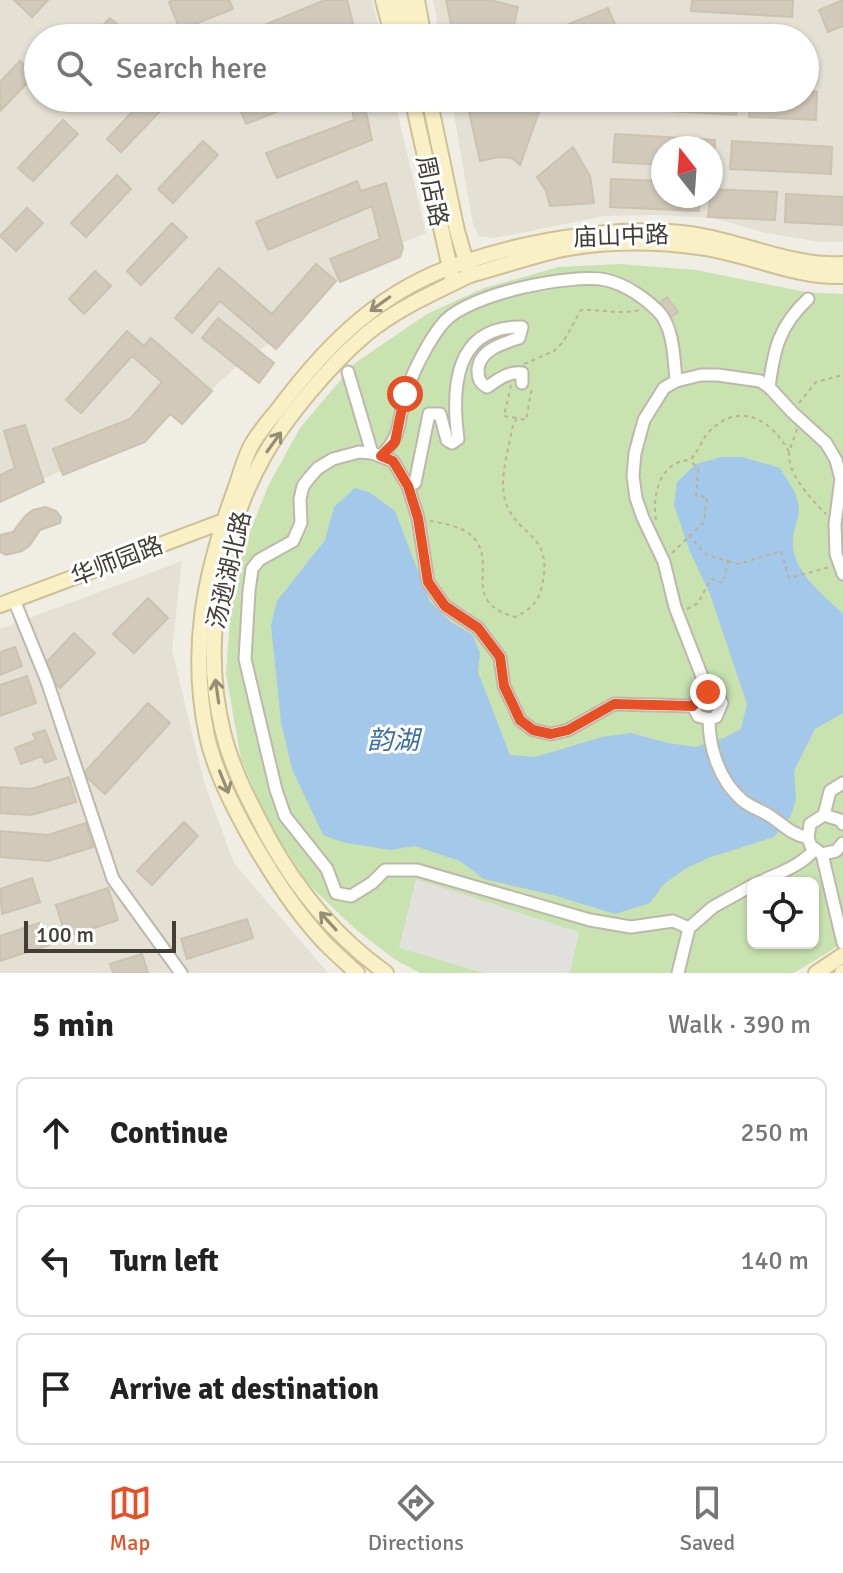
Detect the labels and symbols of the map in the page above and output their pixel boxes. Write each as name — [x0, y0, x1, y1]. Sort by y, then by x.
north arrow — [651, 136, 723, 208]
street label: 周店路 — [410, 153, 454, 229]
street label: 庙山中路 — [573, 219, 669, 253]
one-way arrow — [369, 296, 391, 312]
route start — [387, 376, 423, 412]
one-way arrow — [266, 432, 282, 454]
street label: 汤逊湖北路 — [201, 508, 257, 632]
street label: 华师园路 — [67, 530, 167, 592]
route end — [690, 674, 726, 710]
one-way arrow — [209, 679, 224, 704]
water label: 韵湖 — [367, 725, 423, 757]
one-way arrow — [218, 769, 232, 794]
one-way arrow — [319, 911, 338, 931]
scale bar — [24, 917, 176, 953]

